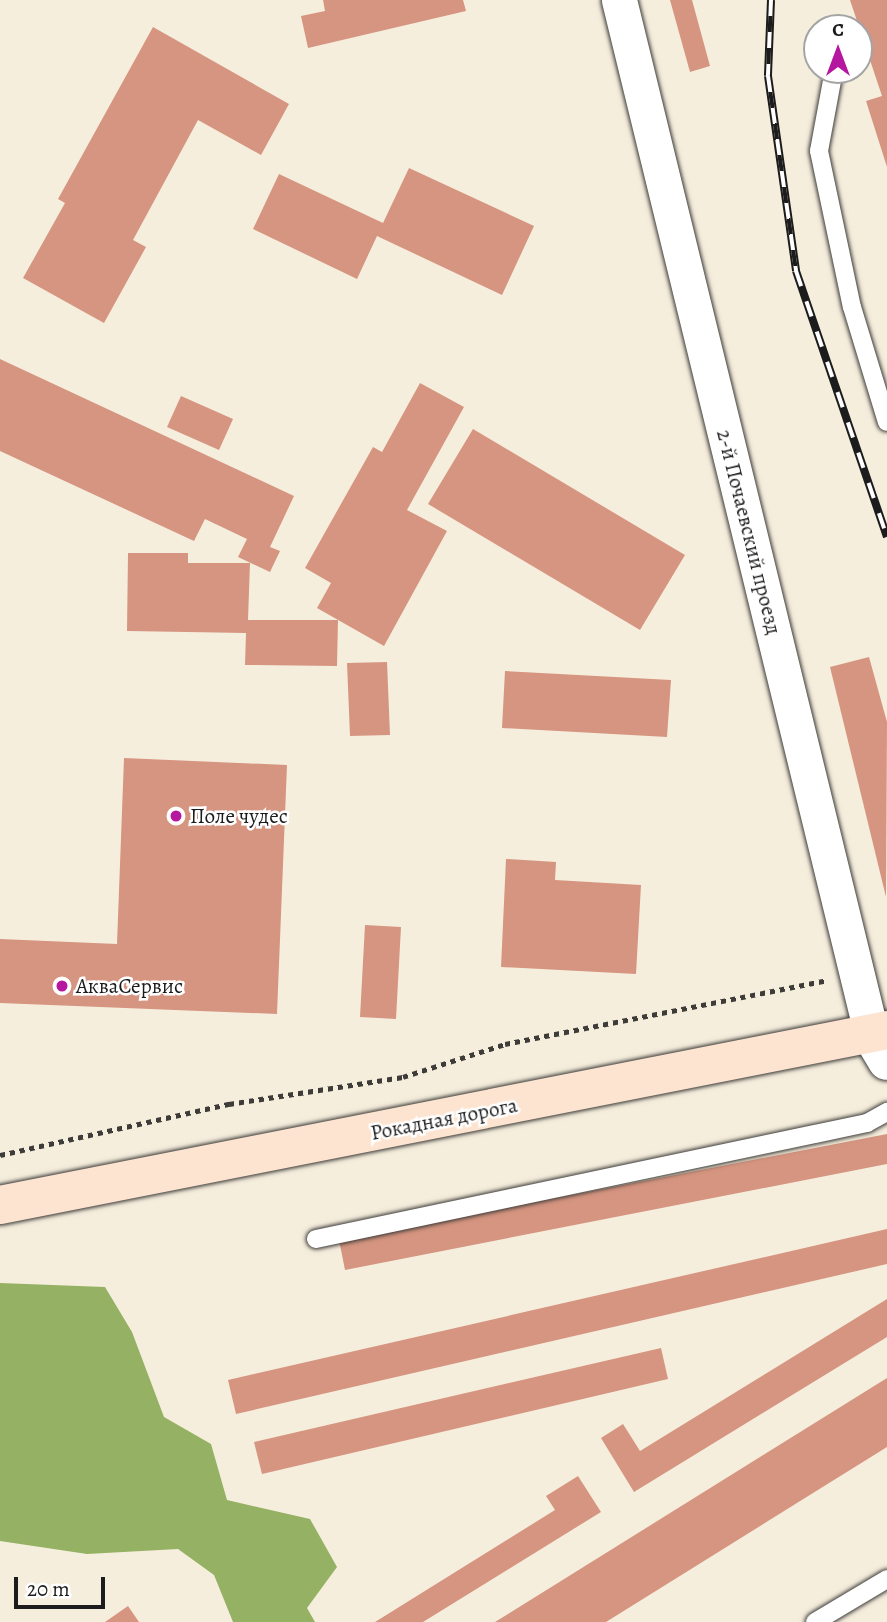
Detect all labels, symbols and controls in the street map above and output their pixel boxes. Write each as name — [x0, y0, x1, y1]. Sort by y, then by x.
north arrow — [803, 14, 873, 84]
text: С — [832, 17, 844, 43]
street label: 2-й Почаевский проезд — [711, 427, 787, 637]
place label: Поле чудес — [190, 803, 288, 829]
marker: Поле чудес — [168, 808, 184, 824]
place label: АкваСервис — [76, 973, 183, 999]
marker: АкваСервис — [54, 978, 70, 994]
street label: Рокадная дорога — [368, 1092, 520, 1146]
scale bar — [18, 1562, 108, 1606]
text: 20 m — [27, 1575, 70, 1603]

